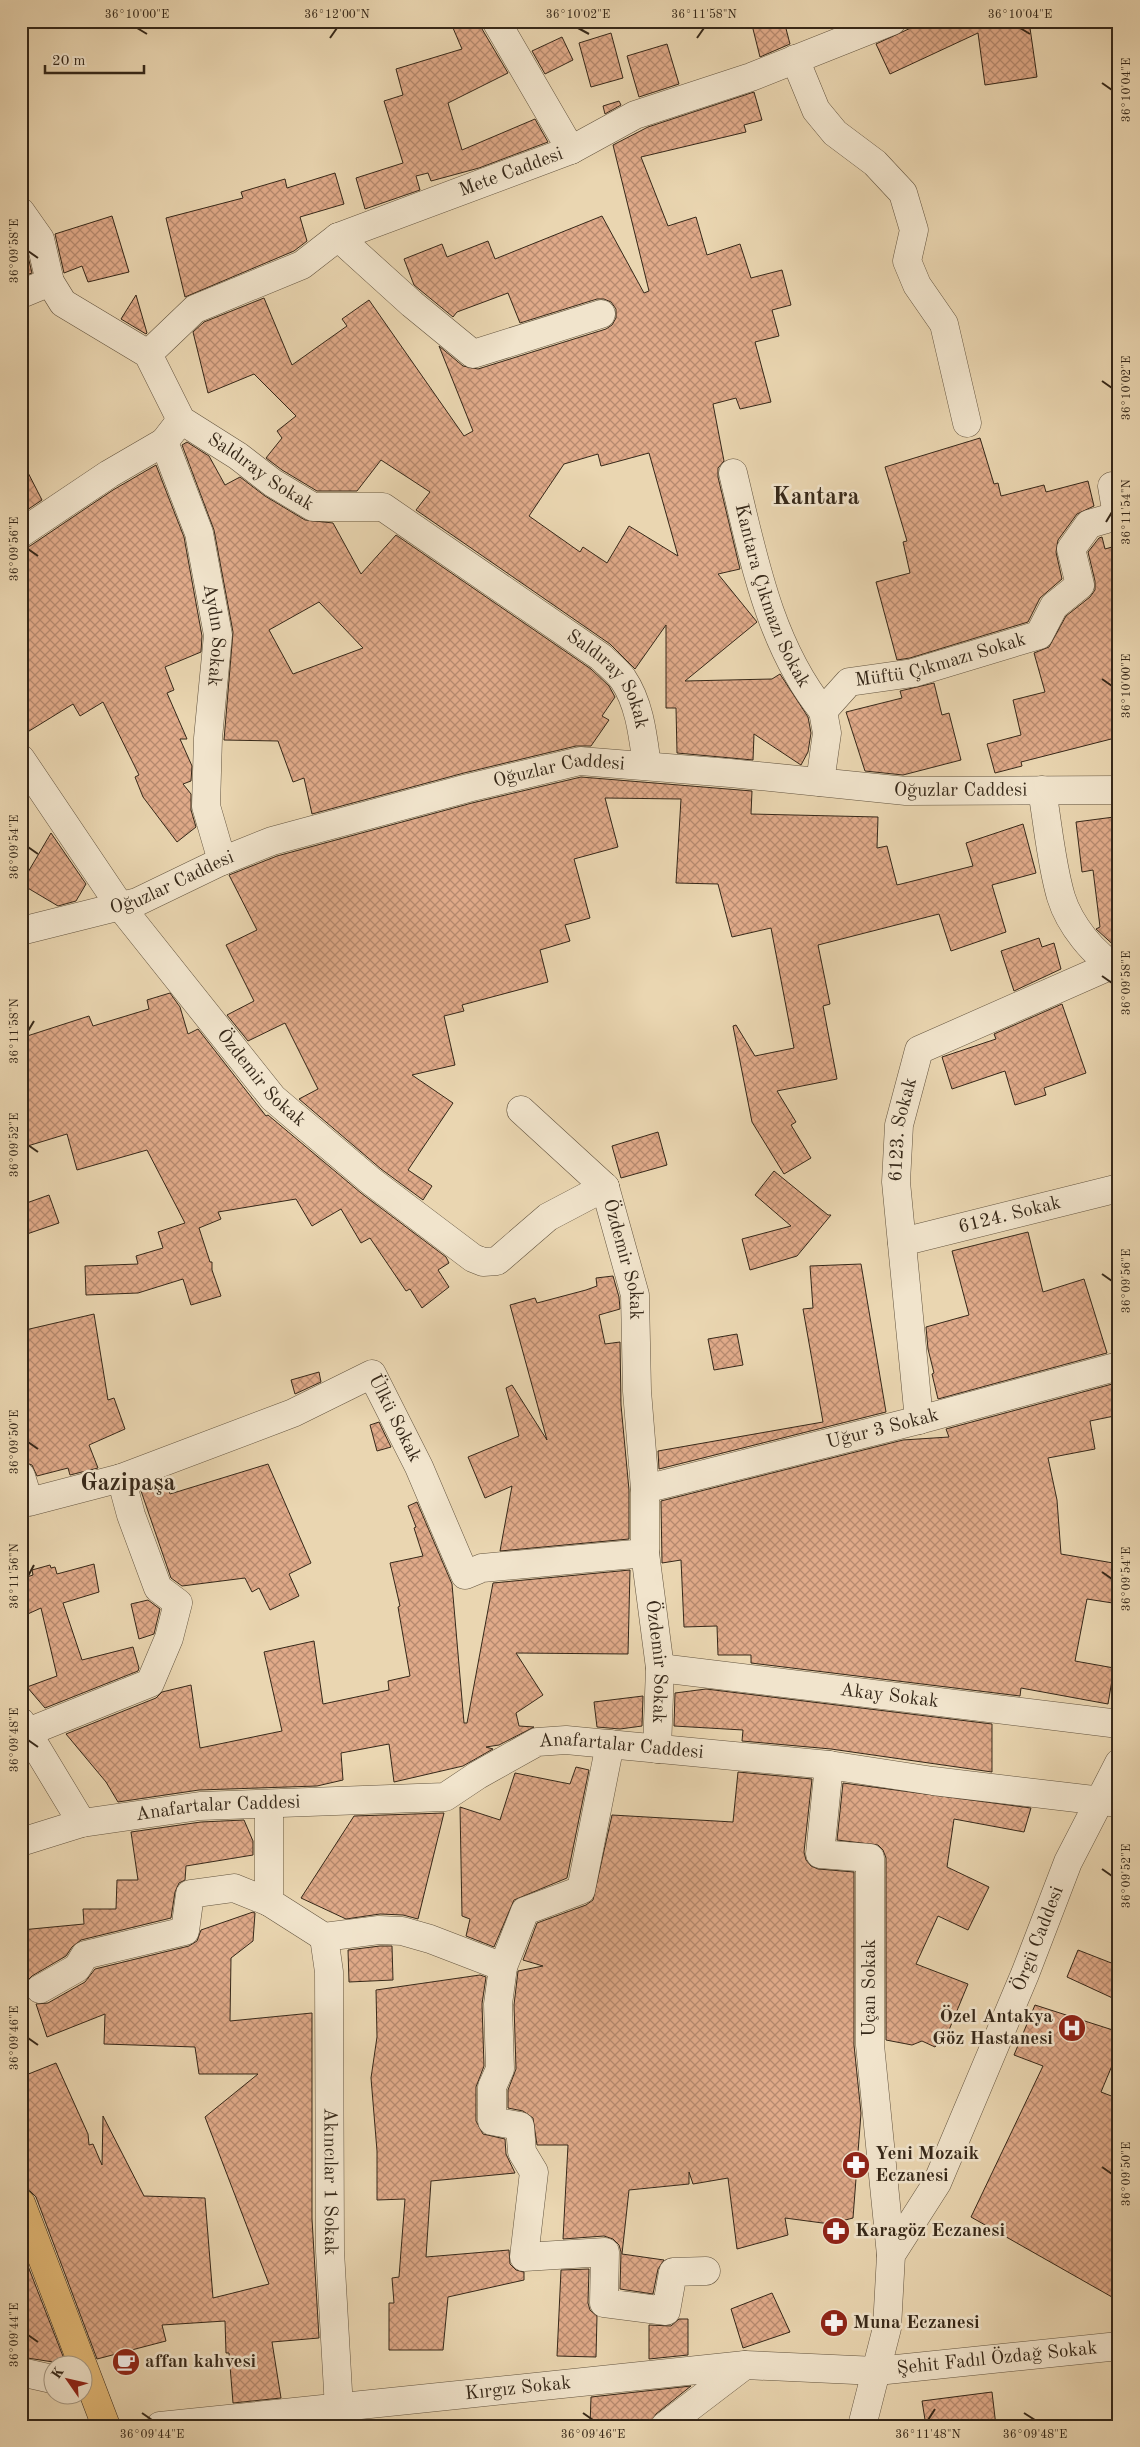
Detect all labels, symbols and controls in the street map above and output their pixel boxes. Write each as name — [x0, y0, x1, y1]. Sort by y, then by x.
text: 36°11'58"N — [671, 8, 737, 21]
text: 36°10'00"E — [105, 9, 169, 21]
text: 36°12'00"N — [304, 9, 370, 21]
text: 36°10'02"E — [546, 9, 610, 21]
text: 36°10'04"E — [988, 9, 1052, 21]
scale bar — [45, 42, 144, 74]
text: 20 m — [52, 54, 86, 69]
text: 36°10'04"E — [1121, 58, 1133, 122]
street label: Mete Caddesi — [456, 144, 566, 200]
text: 36°09'58"E — [8, 219, 21, 283]
text: 36°10'02"E — [1121, 356, 1133, 420]
street label: Saldıray Sokak — [204, 430, 317, 515]
text: 36°11'54"N — [1120, 479, 1133, 545]
district label: Kantara — [772, 486, 860, 510]
street label: Kantara Çıkmazı Sokak — [731, 502, 813, 691]
text: 36°09'56"E — [8, 517, 21, 581]
street label: Aydın Sokak — [199, 582, 228, 688]
street label: Saldıray Sokak — [563, 627, 651, 731]
street label: Müftü Çıkmazı Sokak — [854, 630, 1028, 691]
text: 36°10'00"E — [1121, 654, 1133, 718]
street label: Oğuzlar Caddesi — [491, 751, 626, 791]
street label: Oğuzlar Caddesi — [893, 780, 1028, 801]
text: 36°09'54"E — [8, 815, 21, 879]
street label: Oğuzlar Caddesi — [108, 848, 237, 918]
text: 36°09'58"E — [1120, 951, 1133, 1015]
text: 36°11'58"N — [8, 998, 21, 1064]
street label: Özdemir Sokak — [213, 1023, 309, 1131]
street label: 6123. Sokak — [887, 1076, 921, 1182]
text: 36°09'52"E — [8, 1113, 21, 1177]
street label: 6124. Sokak — [956, 1193, 1063, 1237]
street label: Özdemir Sokak — [599, 1196, 645, 1320]
text: 36°09'56"E — [1120, 1249, 1133, 1313]
street label: Ülkü Sokak — [364, 1370, 425, 1466]
street label: Uğur 3 Sokak — [824, 1406, 941, 1452]
text: 36°09'50"E — [8, 1410, 21, 1474]
district label: Gazipaşa — [80, 1472, 176, 1496]
text: 36°11'56"N — [8, 1543, 21, 1609]
text: 36°09'54"E — [1120, 1547, 1133, 1611]
street label: Özdemir Sokak — [642, 1598, 669, 1724]
street label: Akay Sokak — [839, 1681, 940, 1711]
text: 36°09'48"E — [9, 1708, 21, 1772]
street label: Anafartalar Caddesi — [538, 1730, 704, 1763]
street label: Anafartalar Caddesi — [134, 1793, 301, 1825]
text: 36°09'52"E — [1120, 1844, 1133, 1908]
street label: Örgü Caddesi — [1006, 1884, 1067, 1994]
street label: Uçan Sokak — [861, 1939, 880, 2037]
place label: Özel Antakya Göz Hastanesi — [932, 2004, 1053, 2049]
text: 36°09'46"E — [9, 2006, 21, 2070]
hospital icon: Özel Antakya Göz Hastanesi — [1057, 2013, 1087, 2043]
street label: Akıncılar 1 Sokak — [320, 2108, 340, 2256]
text: 36°09'50"E — [1120, 2142, 1133, 2206]
place label: Yeni Mozaik Eczanesi — [875, 2145, 980, 2186]
pharmacy icon: Yeni Mozaik Eczanesi — [841, 2150, 871, 2180]
pharmacy icon: Karagöz Eczanesi — [821, 2216, 851, 2246]
place label: Karagöz Eczanesi — [855, 2222, 1005, 2241]
text: 36°09'44"E — [9, 2303, 21, 2367]
pharmacy icon: Muna Eczanesi — [819, 2308, 849, 2338]
place label: Muna Eczanesi — [853, 2314, 980, 2333]
street label: Şehit Fadıl Özdağ Sokak — [896, 2339, 1098, 2378]
cafe icon: affan kahvesi — [111, 2347, 141, 2377]
place label: affan kahvesi — [145, 2353, 257, 2372]
north arrow — [42, 2354, 92, 2404]
text: K — [49, 2365, 67, 2382]
street label: Kırgız Sokak — [464, 2374, 572, 2404]
text: 36°09'44"E — [120, 2429, 184, 2441]
text: 36°09'46"E — [561, 2429, 625, 2441]
text: 36°11'48"N — [895, 2429, 961, 2441]
text: 36°09'48"E — [1003, 2429, 1067, 2441]

